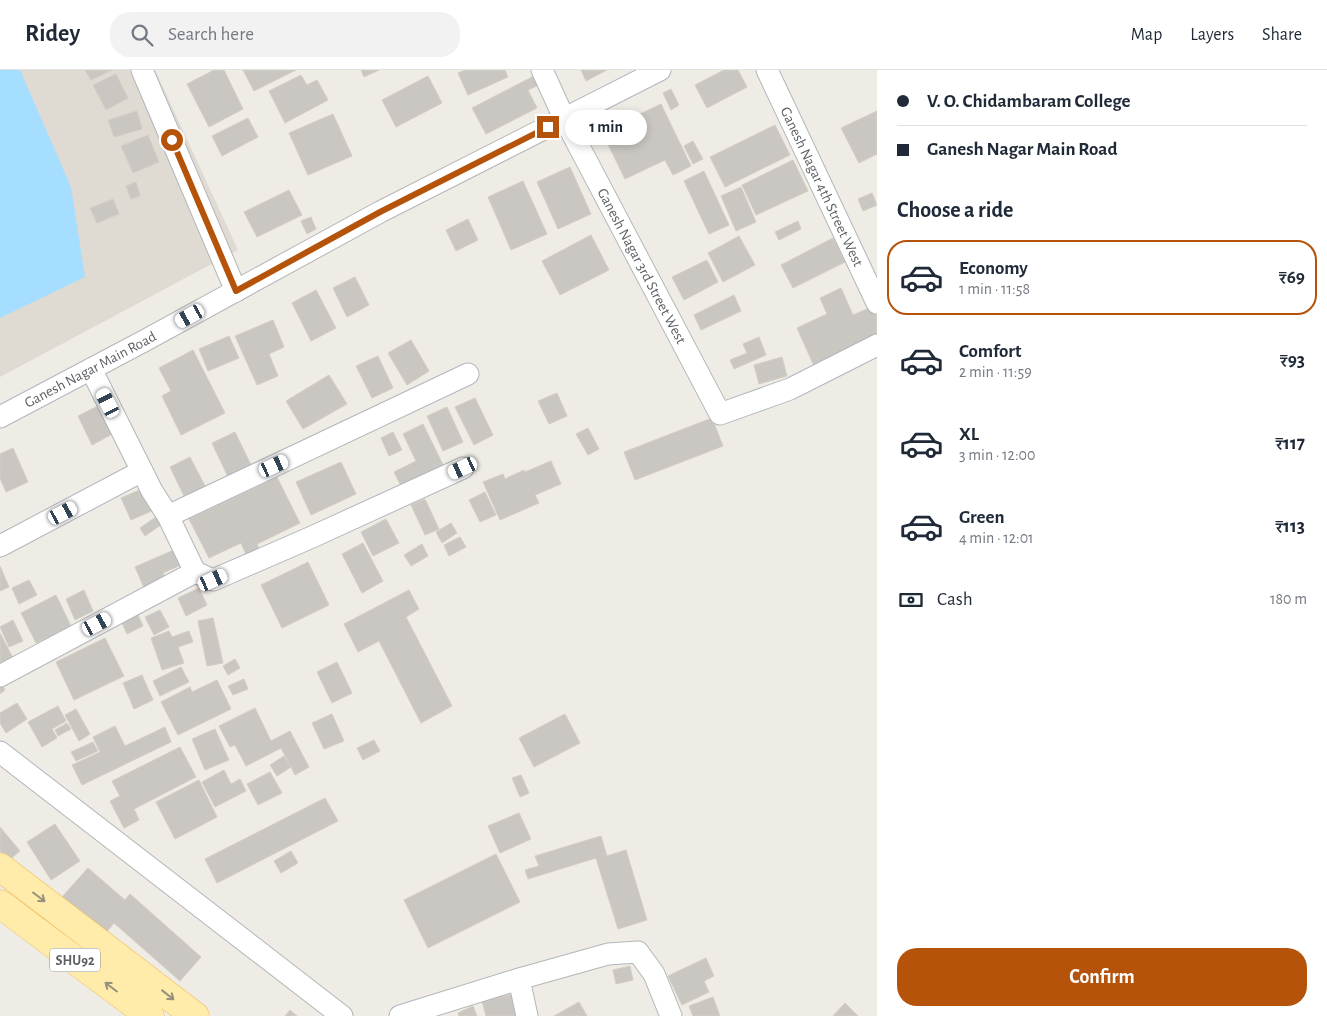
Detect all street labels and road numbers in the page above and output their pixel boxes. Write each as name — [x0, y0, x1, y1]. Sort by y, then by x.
street label: Ganesh Nagar 4th Street West — [778, 105, 866, 269]
street label: Ganesh Nagar 3rd Street West — [594, 186, 689, 347]
street label: Ganesh Nagar Main Road — [22, 329, 159, 411]
road number: SHU92 — [50, 948, 100, 972]

